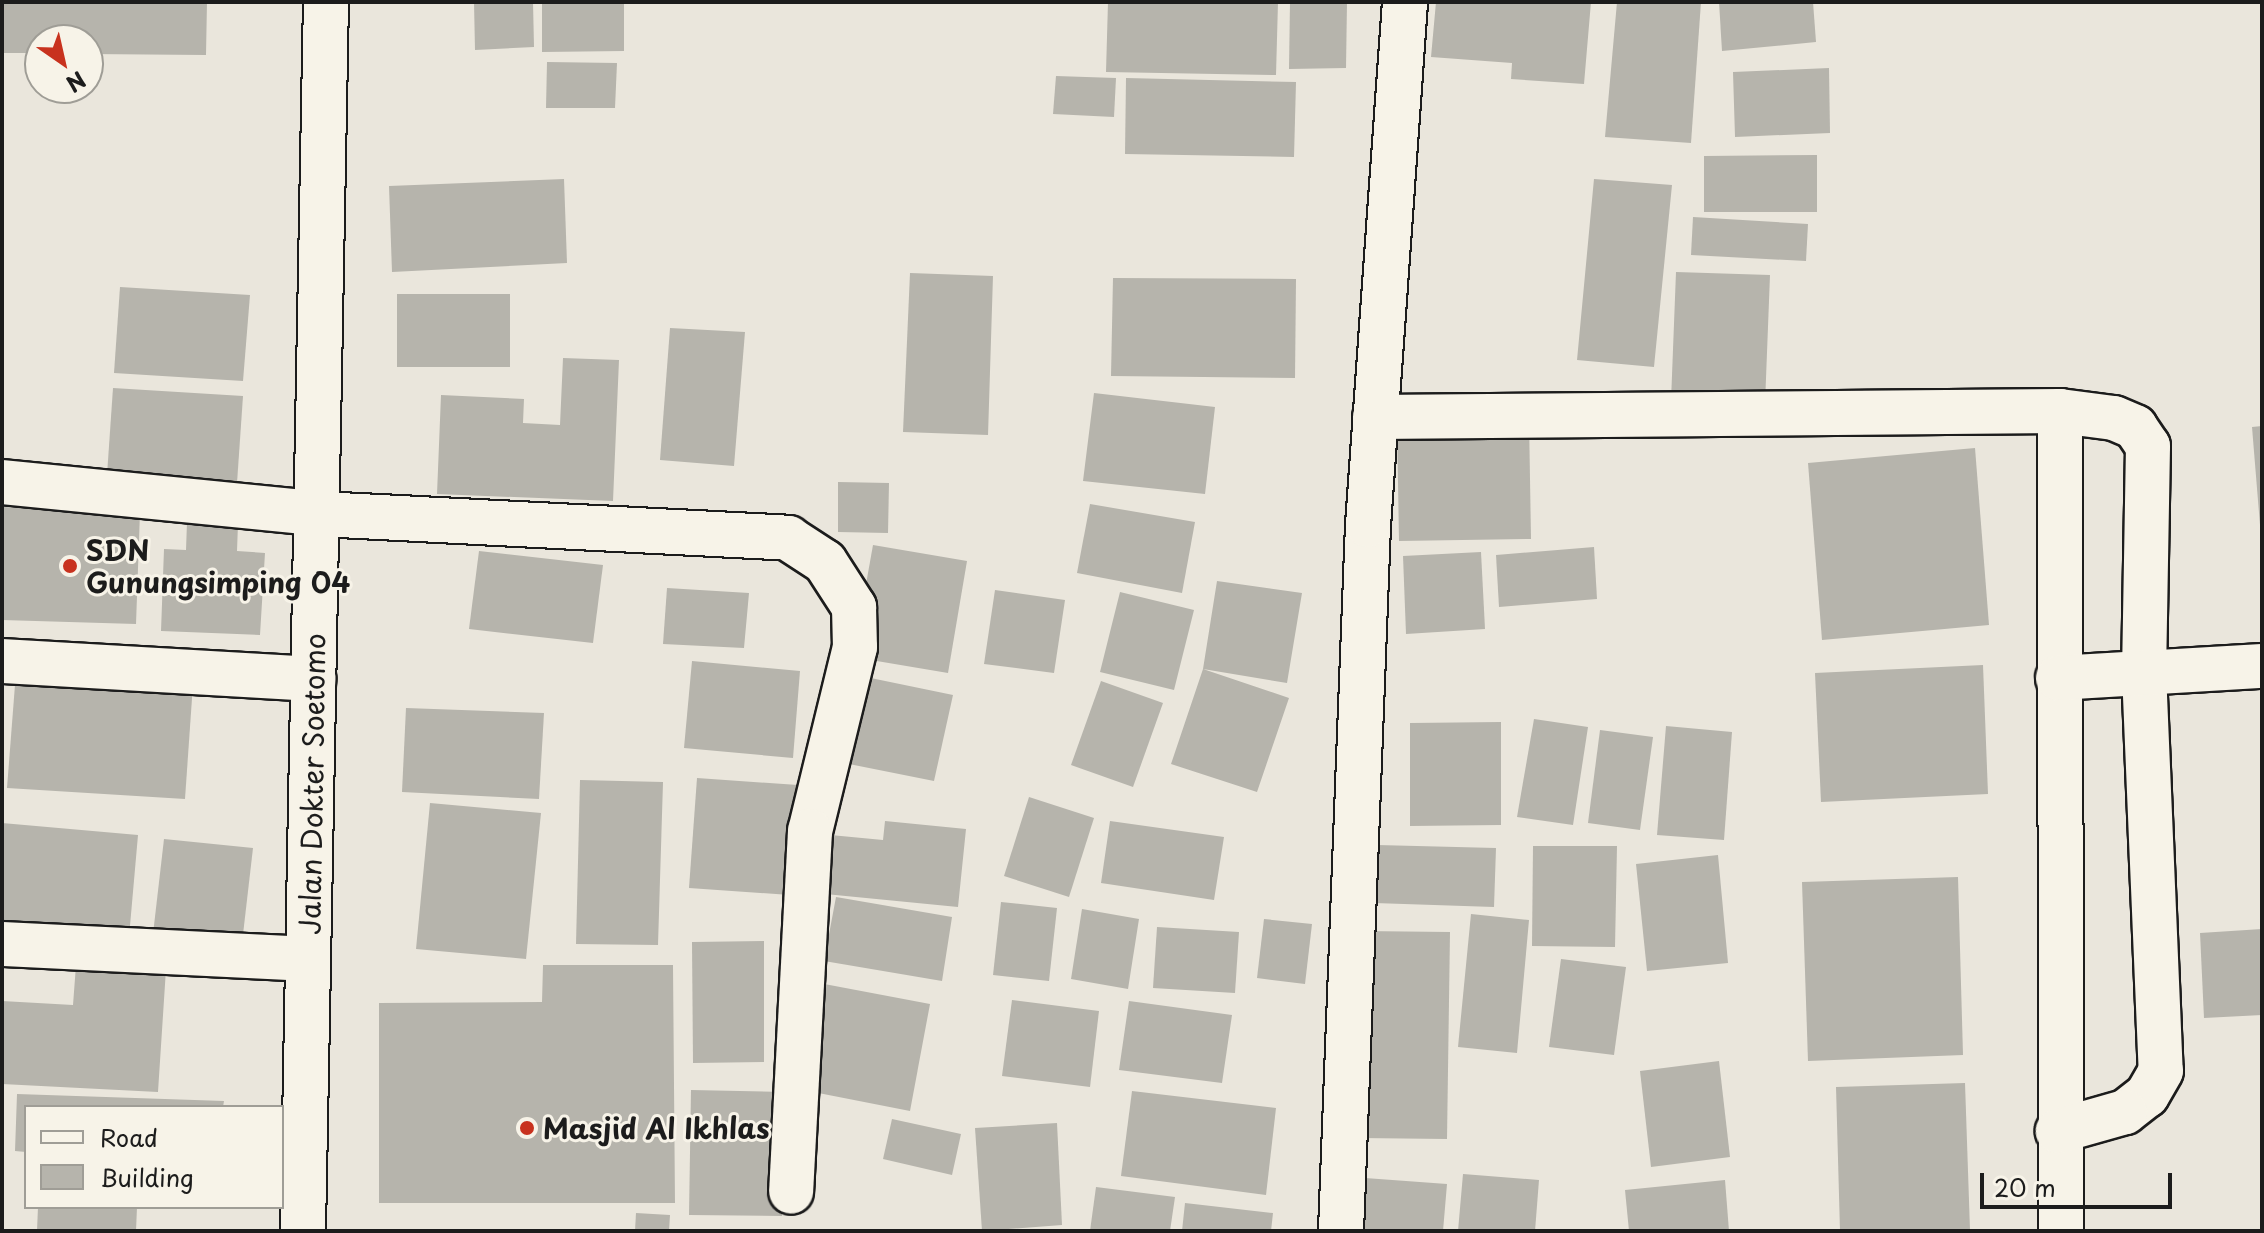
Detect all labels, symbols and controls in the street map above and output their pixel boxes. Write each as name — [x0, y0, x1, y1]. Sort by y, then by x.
north arrow — [24, 24, 104, 104]
text: N — [60, 64, 93, 101]
place label: SDN Gunungsimping 04 — [86, 533, 351, 599]
marker: SDN Gunungsimping 04 — [61, 557, 79, 575]
street label: Jalan Dokter Soetomo — [293, 633, 331, 935]
legend — [24, 1105, 284, 1209]
place label: Masjid Al Ikhlas — [543, 1111, 771, 1145]
text: Road — [100, 1119, 158, 1155]
marker: Masjid Al Ikhlas — [518, 1119, 536, 1137]
scale bar — [1984, 1157, 2176, 1207]
text: Building — [100, 1159, 194, 1195]
text: 20 m — [1994, 1169, 2056, 1205]

